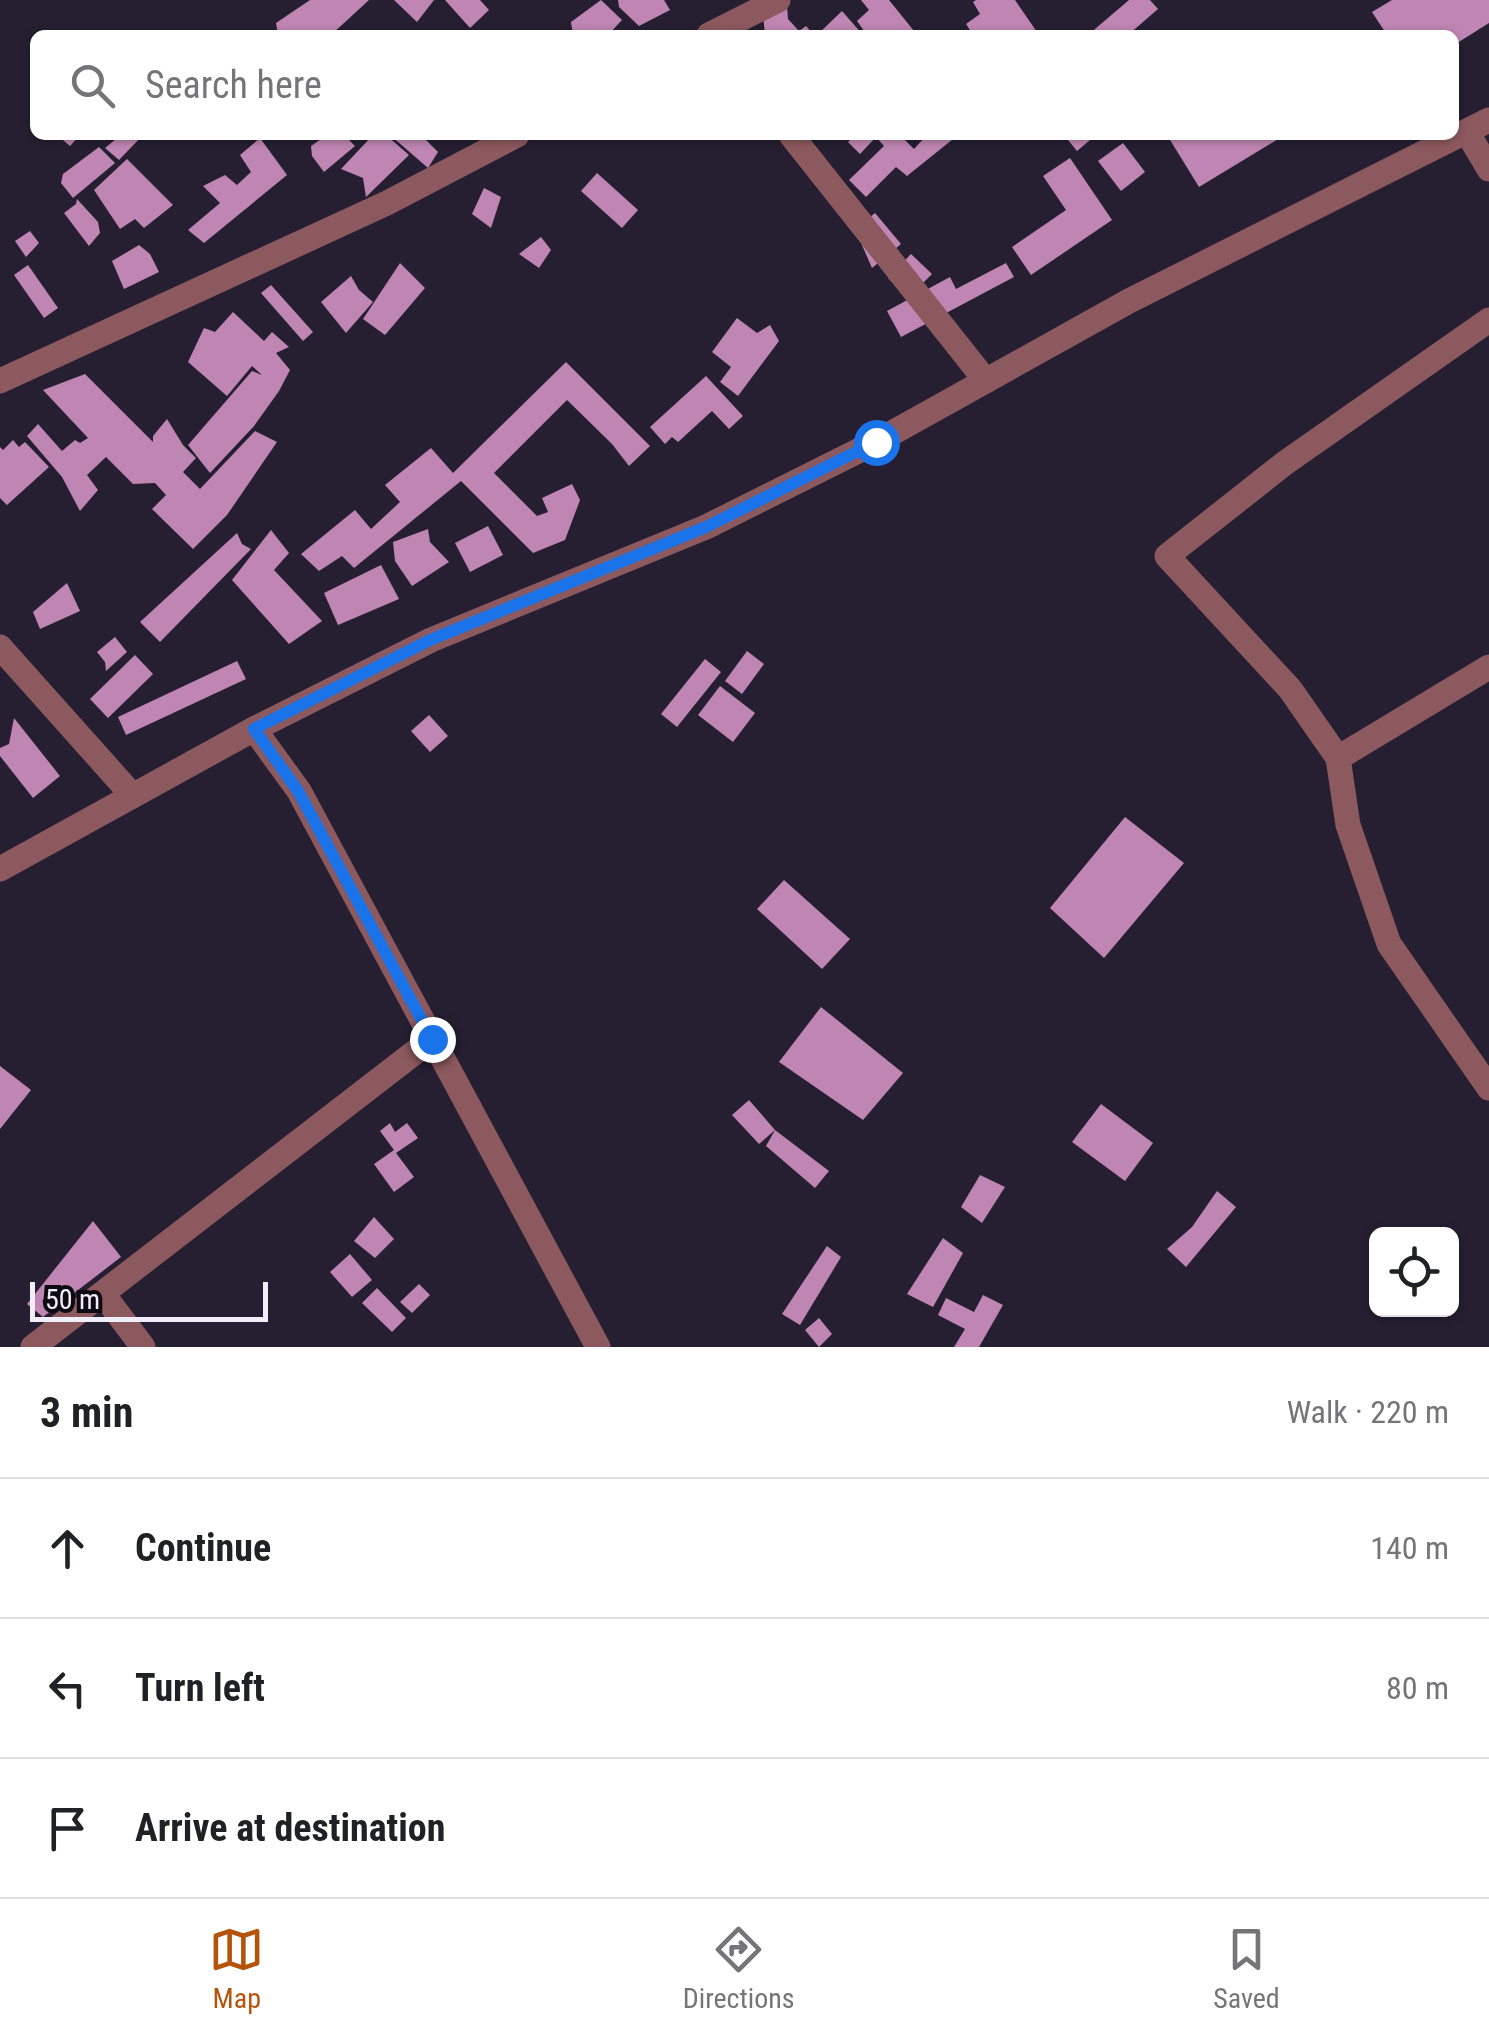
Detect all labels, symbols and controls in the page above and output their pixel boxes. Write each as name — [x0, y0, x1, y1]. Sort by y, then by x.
search box — [30, 30, 1459, 140]
icon: search — [65, 58, 120, 113]
text: Search here — [145, 63, 322, 107]
route start — [854, 420, 900, 466]
route end — [410, 1017, 456, 1063]
map controls — [1369, 1227, 1459, 1317]
button: locate — [1369, 1227, 1459, 1317]
scale bar — [30, 1277, 268, 1322]
text: 50 m — [45, 1283, 100, 1316]
text: 3 min — [40, 1388, 133, 1437]
text: Walk · 220 m — [1287, 1393, 1449, 1431]
icon: ahead — [40, 1521, 95, 1576]
text: Continue — [135, 1526, 271, 1570]
text: 140 m — [1370, 1529, 1449, 1567]
icon: left — [40, 1661, 95, 1716]
text: Turn left — [135, 1666, 265, 1710]
text: 80 m — [1386, 1669, 1449, 1707]
icon: arrive — [40, 1801, 95, 1856]
text: Arrive at destination — [135, 1806, 445, 1850]
tab: Map — [209, 1922, 264, 2015]
tab: Directions — [683, 1922, 795, 2015]
tab: Saved — [1213, 1922, 1280, 2015]

